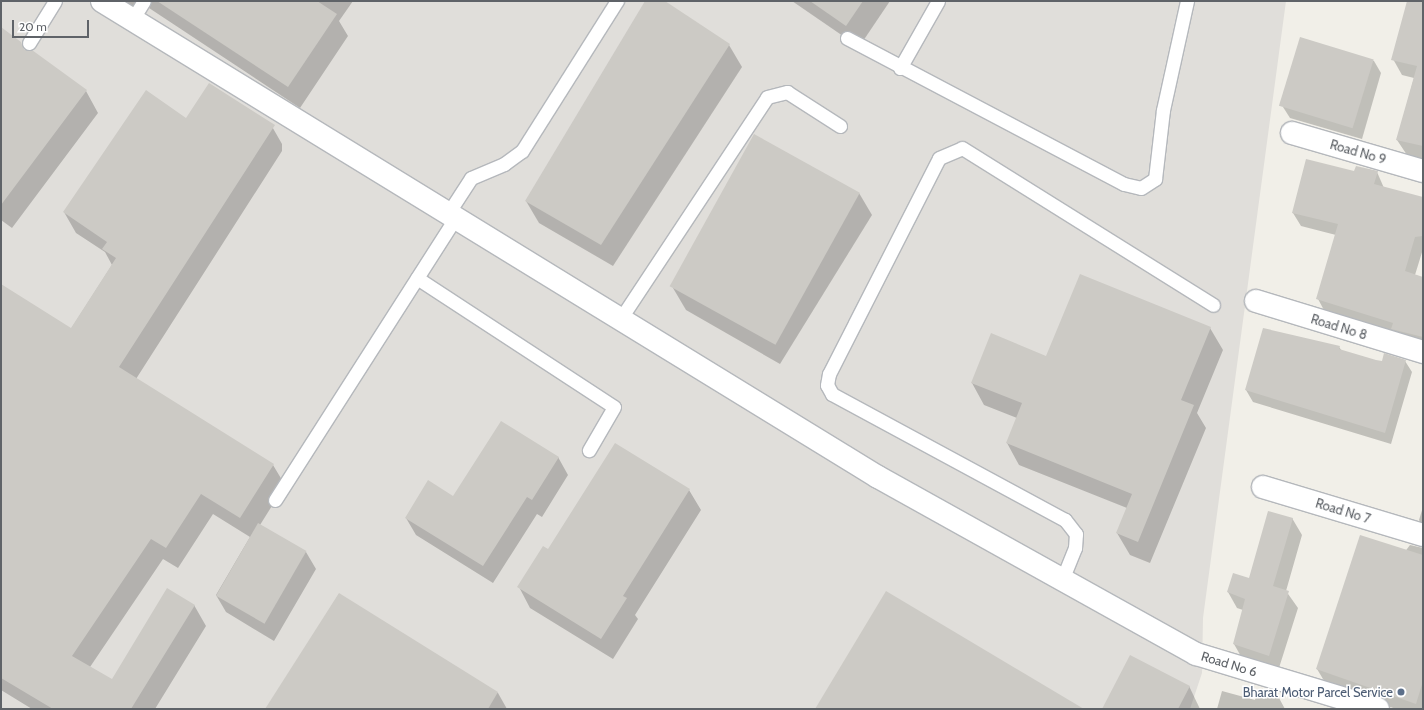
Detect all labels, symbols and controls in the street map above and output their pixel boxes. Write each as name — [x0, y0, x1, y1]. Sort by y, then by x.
scale bar — [14, 12, 91, 38]
text: 20 m — [19, 19, 47, 34]
street label: Road No 9 — [1328, 137, 1388, 167]
street label: Road No 8 — [1309, 311, 1369, 343]
street label: Road No 7 — [1314, 495, 1372, 527]
street label: Road No 6 — [1199, 648, 1259, 680]
place label: Bharat Motor Parcel Service — [1243, 684, 1393, 700]
marker: Bharat Motor Parcel Service — [1396, 687, 1406, 697]

